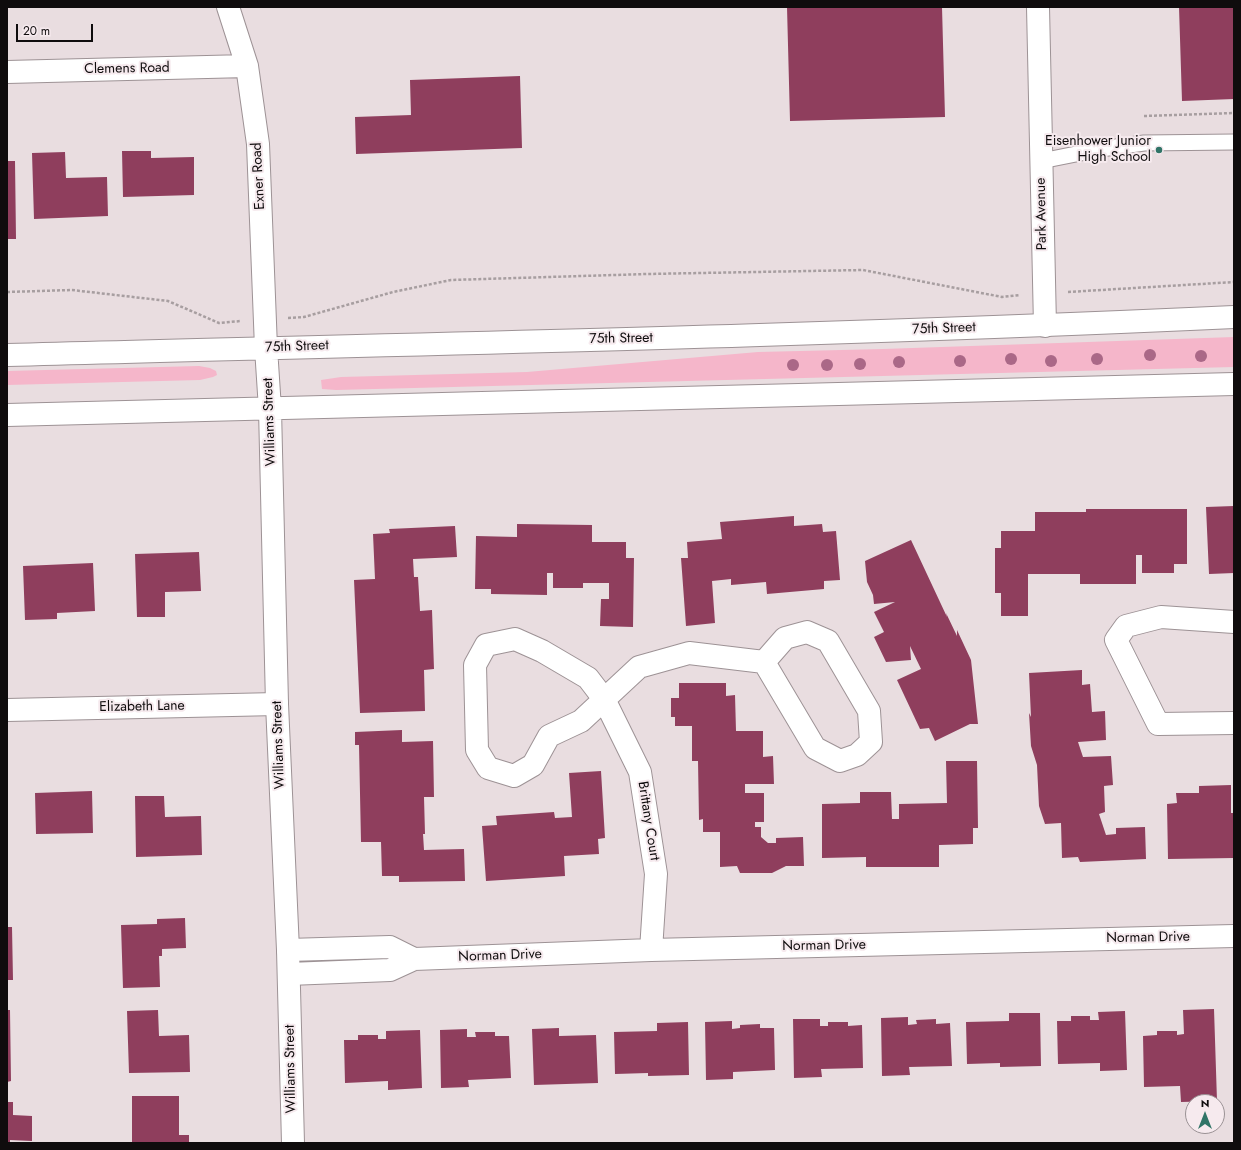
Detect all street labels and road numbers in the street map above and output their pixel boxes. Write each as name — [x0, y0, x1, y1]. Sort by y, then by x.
street label: Clemens Road — [84, 60, 170, 78]
street label: Exner Road — [249, 142, 269, 210]
street label: Park Avenue — [1033, 177, 1051, 251]
street label: 75th Street — [912, 319, 976, 339]
street label: 75th Street — [589, 330, 653, 348]
street label: 75th Street — [265, 337, 329, 357]
street label: Williams Street — [260, 377, 280, 467]
street label: Elizabeth Lane — [99, 698, 185, 716]
street label: Williams Street — [269, 700, 289, 790]
street label: Brittany Court — [633, 780, 663, 862]
street label: Norman Drive — [1106, 929, 1190, 947]
street label: Norman Drive — [782, 937, 866, 955]
street label: Norman Drive — [458, 946, 542, 966]
street label: Williams Street — [282, 1025, 300, 1113]

